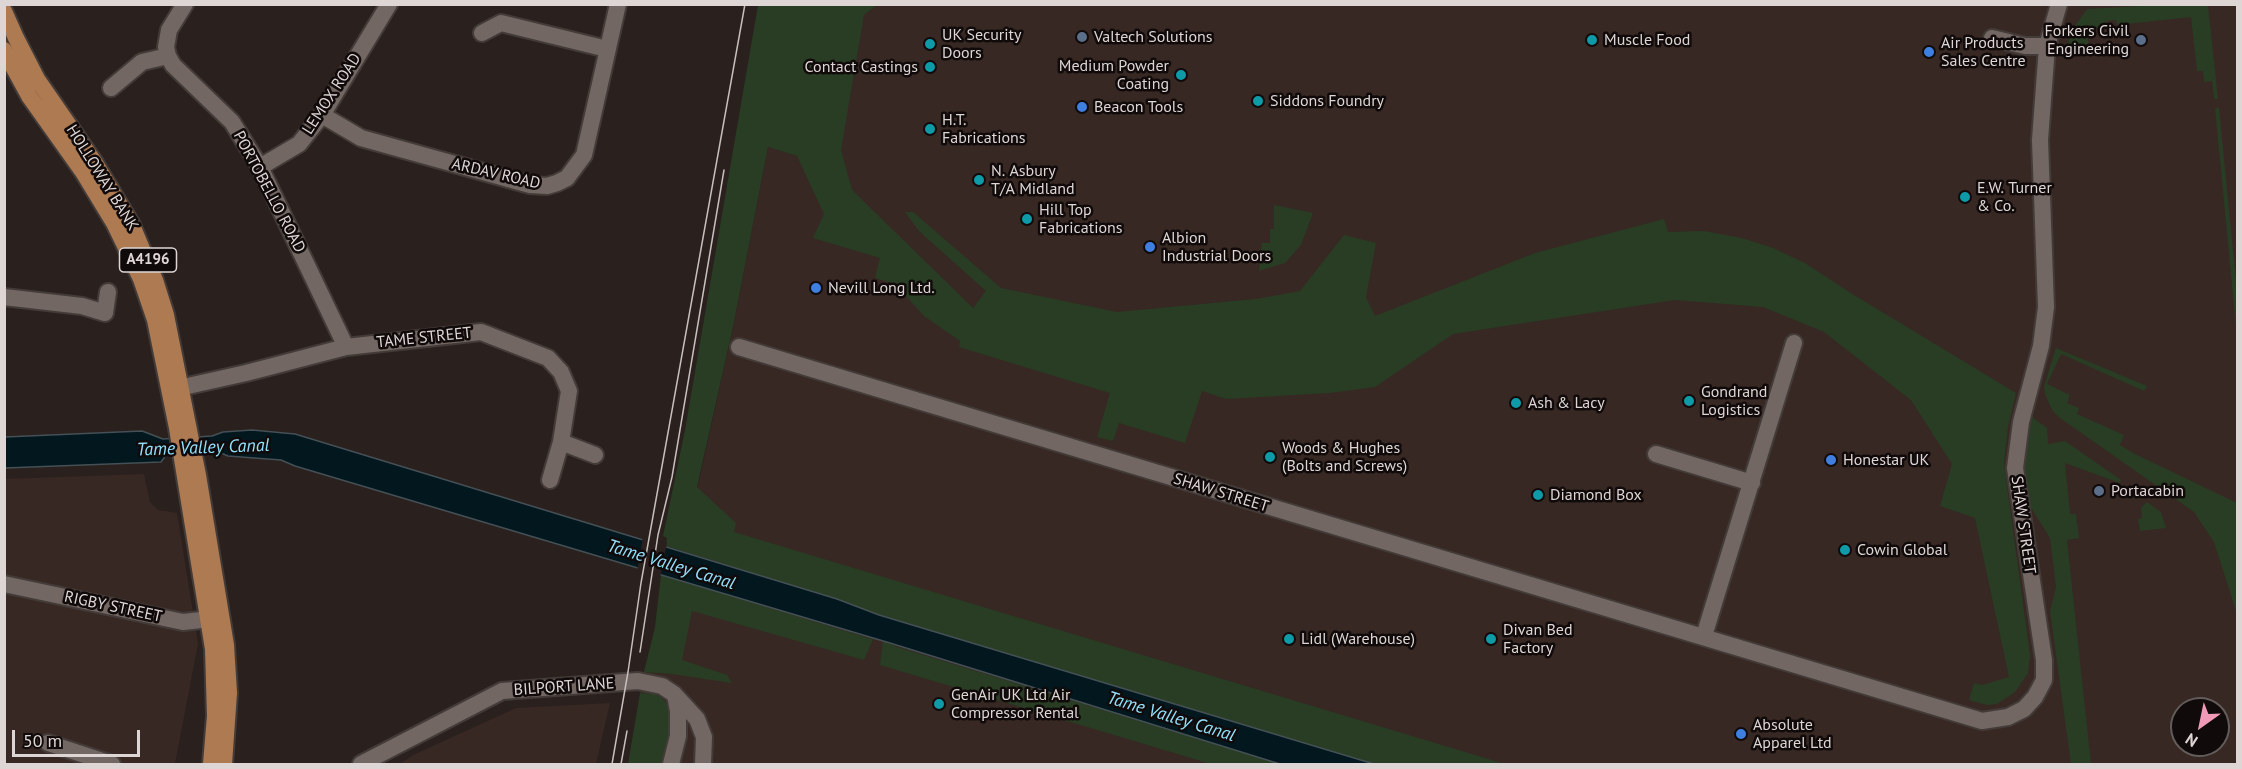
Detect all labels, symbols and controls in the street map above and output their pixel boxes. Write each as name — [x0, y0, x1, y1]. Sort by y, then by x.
place label: Forkers Civil Engineering — [2045, 21, 2129, 59]
place label: UK Security Doors — [942, 25, 1021, 63]
place label: Valtech Solutions — [1094, 27, 1212, 47]
marker: Valtech Solutions — [1075, 30, 1089, 44]
place label: Muscle Food — [1604, 30, 1690, 50]
marker: Muscle Food — [1585, 33, 1599, 47]
place label: Air Products Sales Centre — [1941, 33, 2026, 71]
marker: Forkers Civil Engineering — [2134, 33, 2148, 47]
marker: UK Security Doors — [923, 37, 937, 51]
marker: Air Products Sales Centre — [1922, 45, 1936, 59]
street label: LEMOX ROAD — [299, 50, 365, 138]
place label: Medium Powder Coating — [1059, 56, 1169, 94]
place label: Contact Castings — [804, 57, 918, 77]
marker: Contact Castings — [923, 60, 937, 74]
marker: Medium Powder Coating — [1174, 68, 1188, 82]
place label: Siddons Foundry — [1270, 91, 1384, 111]
marker: Siddons Foundry — [1251, 94, 1265, 108]
place label: Beacon Tools — [1094, 97, 1183, 117]
marker: Beacon Tools — [1075, 100, 1089, 114]
place label: H.T. Fabrications — [942, 110, 1026, 148]
street label: HOLLOWAY BANK — [62, 121, 142, 235]
marker: H.T. Fabrications — [923, 122, 937, 136]
street label: PORTOBELLO ROAD — [229, 128, 309, 256]
street label: ARDAV ROAD — [450, 155, 542, 193]
place label: N. Asbury T/A Midland — [991, 161, 1075, 199]
marker: N. Asbury T/A Midland — [972, 173, 986, 187]
place label: E.W. Turner & Co. — [1977, 178, 2052, 216]
marker: E.W. Turner & Co. — [1958, 190, 1972, 204]
place label: Hill Top Fabrications — [1039, 200, 1123, 238]
marker: Hill Top Fabrications — [1020, 212, 1034, 226]
place label: Albion Industrial Doors — [1162, 228, 1271, 266]
marker: Albion Industrial Doors — [1143, 240, 1157, 254]
road number: A4196 — [120, 248, 176, 272]
place label: Nevill Long Ltd. — [828, 278, 935, 298]
marker: Nevill Long Ltd. — [809, 281, 823, 295]
street label: TAME STREET — [375, 323, 473, 353]
place label: Gondrand Logistics — [1701, 382, 1767, 420]
place label: Ash & Lacy — [1528, 393, 1605, 413]
marker: Gondrand Logistics — [1682, 394, 1696, 408]
marker: Ash & Lacy — [1509, 396, 1523, 410]
water label: Tame Valley Canal — [136, 435, 270, 461]
place label: Woods & Hughes (Bolts and Screws) — [1282, 438, 1407, 476]
marker: Woods & Hughes (Bolts and Screws) — [1263, 450, 1277, 464]
place label: Honestar UK — [1843, 450, 1929, 470]
marker: Honestar UK — [1824, 453, 1838, 467]
street label: SHAW STREET — [1171, 469, 1271, 517]
street label: SHAW STREET — [2007, 475, 2039, 575]
place label: Portacabin — [2111, 481, 2184, 501]
marker: Portacabin — [2092, 484, 2106, 498]
place label: Diamond Box — [1550, 485, 1642, 505]
marker: Diamond Box — [1531, 488, 1545, 502]
water label: Tame Valley Canal — [604, 535, 738, 595]
place label: Cowin Global — [1857, 540, 1947, 560]
marker: Cowin Global — [1838, 543, 1852, 557]
street label: RIGBY STREET — [62, 587, 164, 627]
place label: Divan Bed Factory — [1503, 620, 1573, 658]
place label: Lidl (Warehouse) — [1301, 629, 1415, 649]
marker: Lidl (Warehouse) — [1282, 632, 1296, 646]
marker: Divan Bed Factory — [1484, 632, 1498, 646]
street label: BILPORT LANE — [513, 674, 615, 700]
place label: GenAir UK Ltd Air Compressor Rental — [951, 685, 1079, 723]
water label: Tame Valley Canal — [1104, 687, 1238, 747]
marker: GenAir UK Ltd Air Compressor Rental — [932, 697, 946, 711]
north arrow — [2170, 697, 2230, 757]
place label: Absolute Apparel Ltd — [1753, 715, 1832, 753]
scale bar — [15, 718, 142, 756]
marker: Absolute Apparel Ltd — [1734, 727, 1748, 741]
text: 50 m — [23, 729, 62, 752]
text: N — [2181, 729, 2201, 752]

